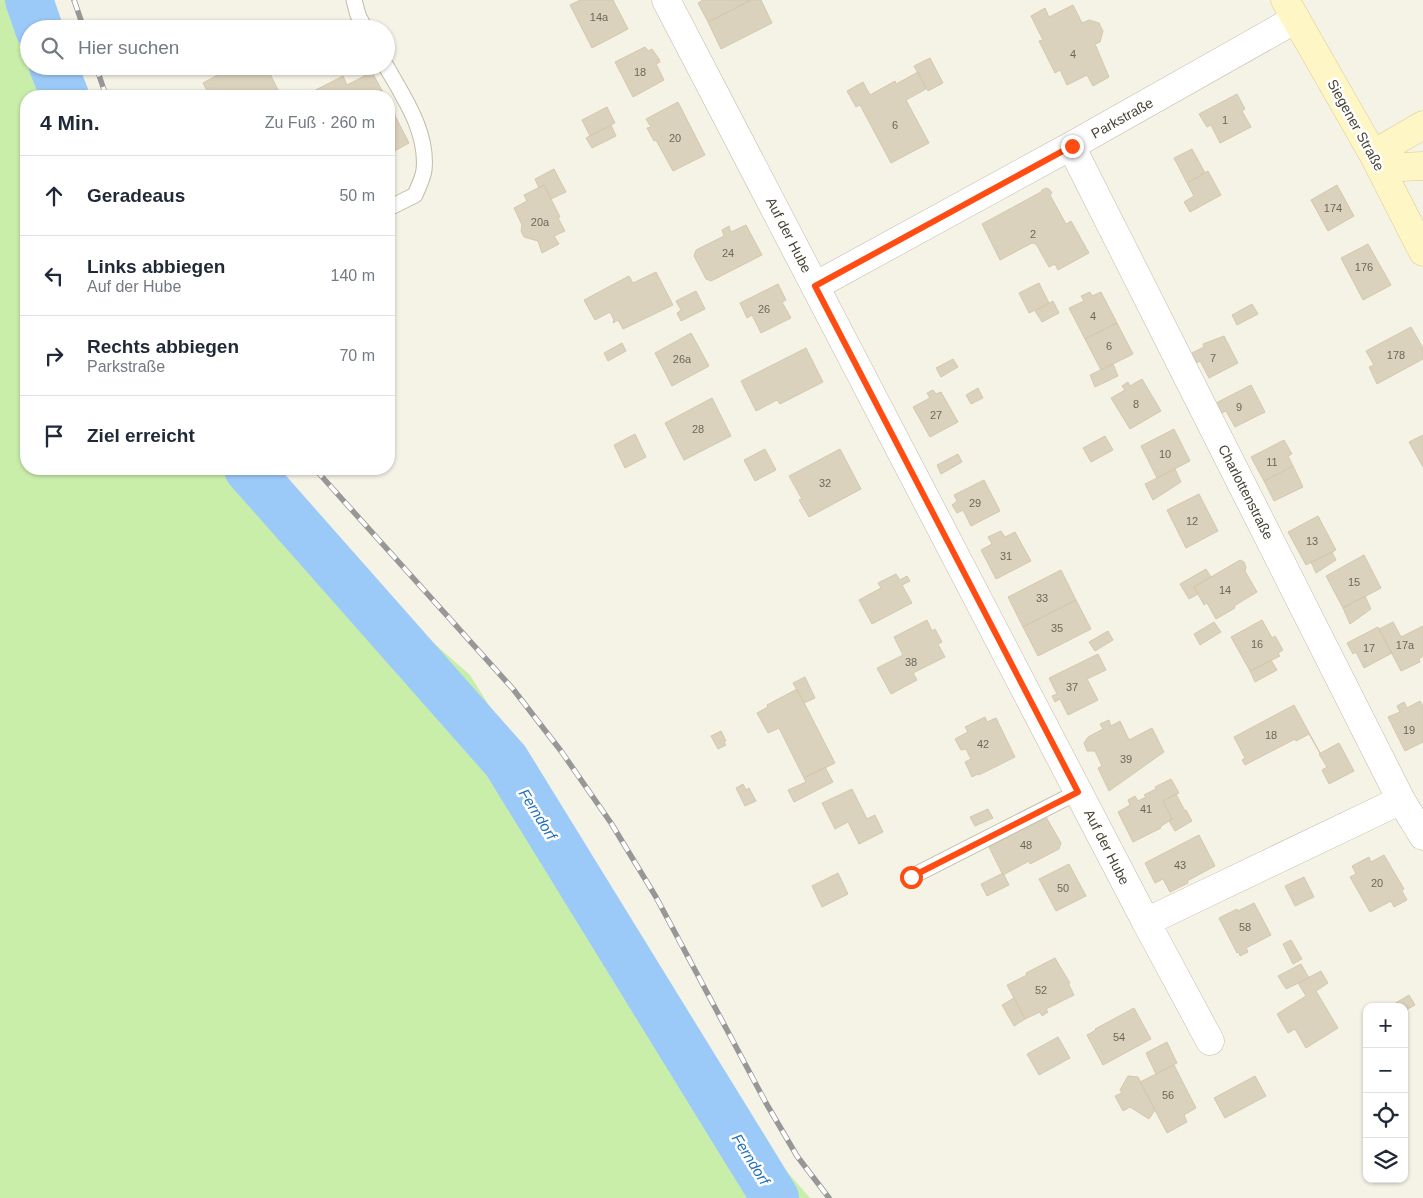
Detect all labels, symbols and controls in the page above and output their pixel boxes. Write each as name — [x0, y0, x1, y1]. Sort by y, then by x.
house number: 14a — [590, 11, 609, 23]
search box — [20, 20, 395, 75]
icon: search — [38, 34, 66, 62]
text: Hier suchen — [78, 37, 179, 58]
house number: 4 — [1070, 48, 1076, 60]
house number: 18 — [634, 66, 646, 78]
street label: Siegener Straße — [1324, 77, 1388, 174]
street label: Parkstraße — [1088, 94, 1156, 142]
text: 4 Min. — [40, 111, 100, 134]
text: Zu Fuß · 260 m — [265, 114, 375, 131]
house number: 1 — [1222, 114, 1228, 126]
house number: 6 — [892, 119, 898, 131]
house number: 20 — [669, 132, 681, 144]
route end — [1061, 135, 1084, 158]
icon: ahead — [40, 182, 68, 210]
text: Geradeaus — [87, 185, 185, 206]
text: 50 m — [339, 187, 375, 204]
street label: Auf der Hube — [763, 195, 815, 276]
house number: 174 — [1324, 202, 1342, 214]
house number: 20a — [531, 216, 550, 228]
house number: 2 — [1030, 228, 1036, 240]
house number: 24 — [722, 247, 734, 259]
text: Links abbiegen — [87, 256, 225, 277]
house number: 176 — [1355, 261, 1373, 273]
icon: left — [40, 262, 68, 290]
text: 140 m — [331, 267, 375, 284]
text: Auf der Hube — [87, 278, 181, 295]
house number: 26 — [758, 303, 770, 315]
house number: 4 — [1090, 310, 1096, 322]
text: Rechts abbiegen — [87, 336, 239, 357]
house number: 6 — [1106, 340, 1112, 352]
icon: right — [40, 342, 68, 370]
text: 70 m — [339, 347, 375, 364]
house number: 178 — [1387, 349, 1405, 361]
house number: 7 — [1210, 352, 1216, 364]
house number: 26a — [673, 353, 692, 365]
text: Parkstraße — [87, 358, 165, 375]
house number: 8 — [1133, 398, 1139, 410]
house number: 9 — [1236, 401, 1242, 413]
house number: 27 — [930, 409, 942, 421]
icon: arrive — [40, 422, 68, 450]
house number: 28 — [692, 423, 704, 435]
text: Ziel erreicht — [87, 425, 195, 446]
street label: Charlottenstraße — [1215, 442, 1277, 542]
house number: 10 — [1159, 448, 1171, 460]
house number: 11 — [1266, 456, 1278, 468]
house number: 32 — [819, 477, 831, 489]
house number: 29 — [969, 497, 981, 509]
house number: 12 — [1186, 515, 1198, 527]
house number: 13 — [1306, 535, 1318, 547]
house number: 31 — [1000, 550, 1012, 562]
house number: 15 — [1348, 576, 1360, 588]
house number: 14 — [1219, 584, 1231, 596]
house number: 33 — [1036, 592, 1048, 604]
house number: 35 — [1051, 622, 1063, 634]
house number: 16 — [1251, 638, 1263, 650]
house number: 17a — [1396, 639, 1415, 651]
house number: 17 — [1363, 642, 1375, 654]
house number: 38 — [905, 656, 917, 668]
house number: 37 — [1066, 681, 1078, 693]
house number: 19 — [1403, 724, 1415, 736]
house number: 18 — [1265, 729, 1277, 741]
house number: 42 — [977, 738, 989, 750]
house number: 39 — [1120, 753, 1132, 765]
water label: Ferndorf — [516, 785, 561, 844]
house number: 41 — [1140, 803, 1152, 815]
street label: Auf der Hube — [1081, 807, 1133, 888]
house number: 48 — [1020, 839, 1032, 851]
house number: 43 — [1174, 859, 1186, 871]
route start — [900, 866, 923, 889]
house number: 20 — [1371, 877, 1383, 889]
house number: 50 — [1057, 882, 1069, 894]
house number: 58 — [1239, 921, 1251, 933]
house number: 52 — [1035, 984, 1047, 996]
map controls — [1363, 1003, 1408, 1183]
button: + — [1363, 1003, 1408, 1048]
house number: 54 — [1113, 1031, 1125, 1043]
button: − — [1363, 1048, 1408, 1093]
house number: 56 — [1162, 1089, 1174, 1101]
button: locate — [1363, 1093, 1408, 1138]
water label: Ferndorf — [729, 1130, 774, 1189]
button: layers — [1363, 1138, 1408, 1183]

